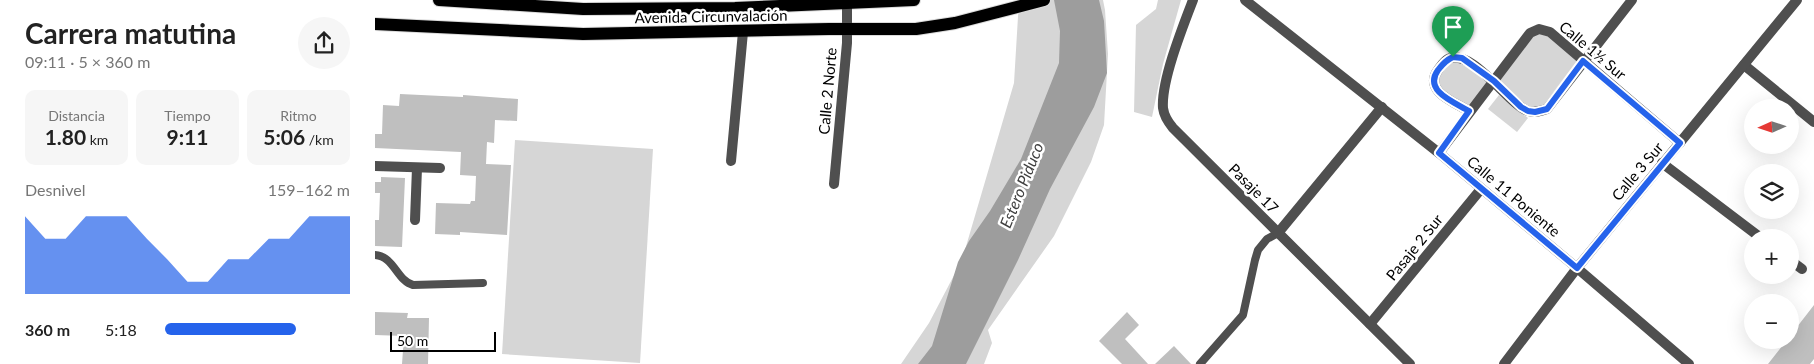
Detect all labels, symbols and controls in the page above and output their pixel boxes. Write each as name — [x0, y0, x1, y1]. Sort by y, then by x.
street label: Avenida Circunvalación — [634, 6, 788, 26]
pin — [1432, 6, 1474, 57]
icon: arrive — [1439, 13, 1467, 41]
text: Carrera matutina — [25, 16, 236, 50]
button: share — [298, 17, 350, 69]
street label: Calle 1½ Sur — [1556, 17, 1630, 83]
street label: Calle 2 Norte — [814, 47, 840, 135]
text: 09:11 · 5 × 360 m — [25, 52, 150, 71]
north arrow — [1744, 99, 1799, 154]
map controls — [1744, 99, 1799, 349]
text: Distancia — [48, 107, 105, 124]
text: Tiempo — [164, 107, 211, 124]
text: Ritmo — [280, 107, 317, 124]
text: 1.80 — [45, 124, 86, 149]
text: 9:11 — [167, 124, 208, 149]
text: 5:06 — [263, 124, 305, 149]
text: km — [86, 131, 108, 148]
text: /km — [305, 131, 334, 148]
street label: Calle 3 Sur — [1607, 138, 1667, 204]
water label: Estero Piduco — [995, 140, 1047, 230]
street label: Calle 11 Poniente — [1464, 152, 1564, 240]
street label: Pasaje 17 — [1225, 159, 1283, 217]
button: layers — [1744, 164, 1799, 219]
text: Desnivel — [25, 180, 85, 199]
text: 159–162 m — [268, 180, 350, 199]
street label: Pasaje 2 Sur — [1382, 210, 1446, 284]
button: + — [1744, 229, 1799, 284]
button: − — [1744, 294, 1799, 349]
text: 360 m — [25, 320, 70, 339]
text: 5:18 — [105, 320, 137, 339]
scale bar — [390, 329, 496, 352]
text: 50 m — [397, 332, 428, 349]

